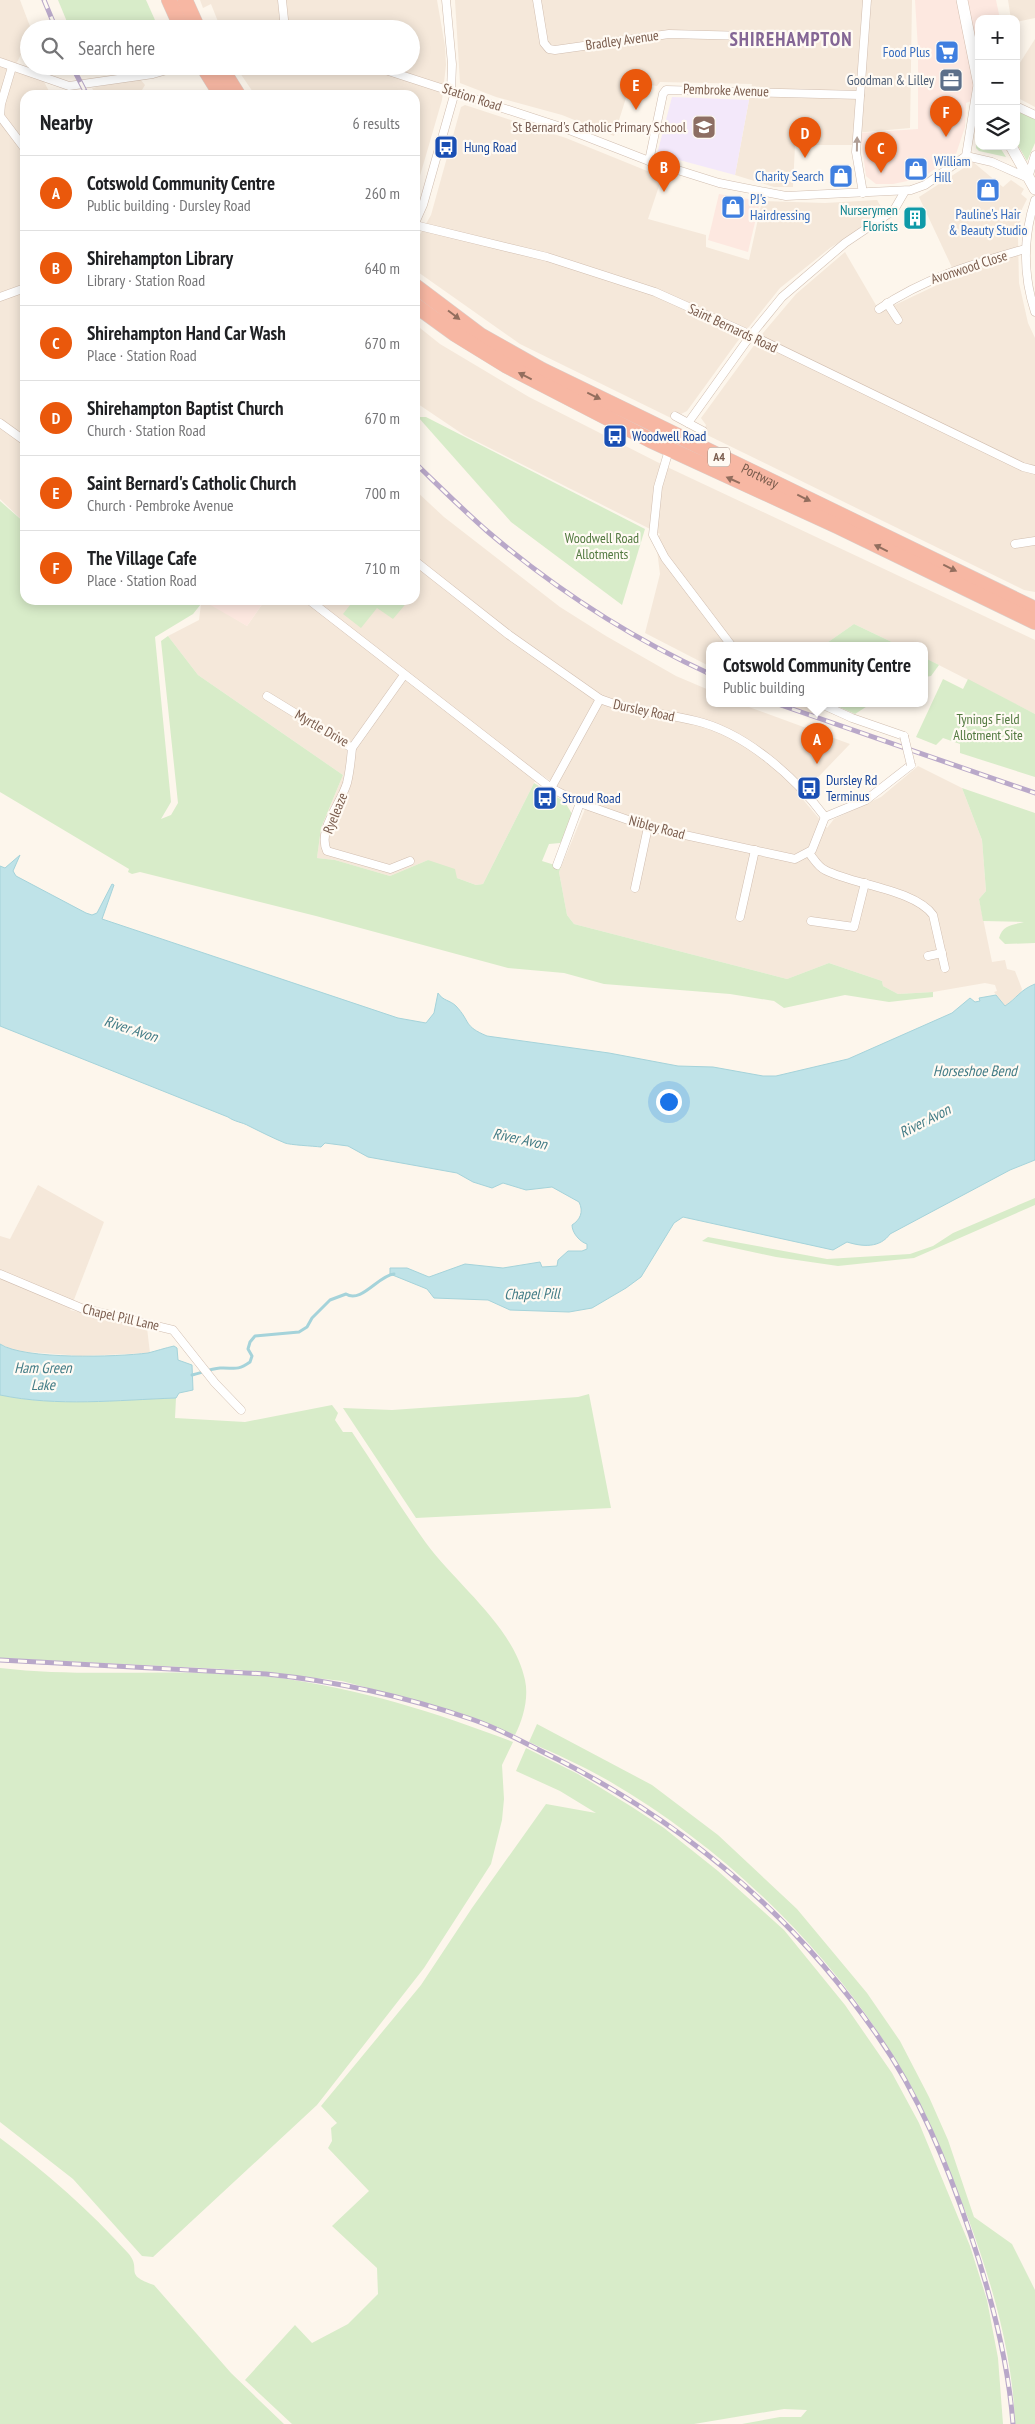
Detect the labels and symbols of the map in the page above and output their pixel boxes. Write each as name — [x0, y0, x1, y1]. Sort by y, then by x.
street label: Bradley Avenue — [584, 26, 660, 54]
district label: SHIREHAMPTON — [729, 27, 853, 51]
supermarket icon: Food Plus — [934, 39, 960, 65]
place label: Food Plus — [883, 43, 930, 61]
office icon: Goodman & Lilley — [938, 67, 964, 93]
pin: E — [620, 69, 652, 110]
place label: Goodman & Lilley — [847, 71, 935, 89]
street label: Station Road — [440, 79, 504, 115]
street label: Pembroke Avenue — [683, 80, 769, 100]
pin: F — [930, 96, 962, 137]
school or university icon: St Bernard's Catholic Primary School — [691, 114, 717, 140]
pin: D — [789, 117, 821, 158]
place label: St Bernard's Catholic Primary School — [512, 118, 687, 136]
pin: C — [865, 132, 897, 173]
bus stop icon: Hung Road — [433, 134, 459, 160]
one-way arrow — [853, 136, 861, 152]
place label: Hung Road — [464, 138, 517, 156]
pin: B — [648, 151, 680, 192]
place label: William Hill — [934, 152, 971, 186]
shop icon: William Hill — [903, 156, 929, 182]
shop icon: Charity Search — [828, 163, 854, 189]
place label: Charity Search — [755, 167, 824, 185]
shop icon: Pauline's Hair & Beauty Studio — [975, 177, 1001, 203]
place label: PJ's Hairdressing — [750, 190, 810, 224]
shop icon: PJ's Hairdressing — [720, 194, 746, 220]
place label: Nurserymen Florists — [840, 201, 898, 235]
building icon: Nurserymen Florists — [902, 205, 928, 231]
place label: Pauline's Hair & Beauty Studio — [949, 205, 1027, 239]
street label: Avonwood Close — [929, 246, 1010, 288]
street label: Saint Bernards Road — [685, 299, 781, 357]
one-way arrow — [447, 310, 461, 320]
one-way arrow — [518, 372, 533, 380]
one-way arrow — [587, 392, 602, 400]
bus stop icon: Woodwell Road — [602, 423, 628, 449]
place label: Woodwell Road — [632, 427, 706, 445]
road number: A4 — [708, 448, 730, 467]
street label: Portway — [739, 459, 782, 493]
one-way arrow — [726, 476, 740, 484]
one-way arrow — [796, 493, 811, 502]
park label: Woodwell Road Allotments — [565, 529, 639, 563]
one-way arrow — [874, 543, 888, 551]
one-way arrow — [943, 564, 957, 572]
street label: Dursley Road — [612, 695, 676, 725]
street label: Myrtle Drive — [292, 705, 353, 751]
park label: Tynings Field Allotment Site — [953, 710, 1023, 744]
pin: A — [801, 723, 833, 764]
place label: Dursley Rd Terminus — [826, 771, 877, 805]
bus stop icon: Dursley Rd Terminus — [796, 775, 822, 801]
bus stop icon: Stroud Road — [532, 785, 558, 811]
place label: Stroud Road — [562, 789, 621, 807]
street label: Ryeleaze — [319, 790, 351, 836]
street label: Nibley Road — [627, 811, 687, 843]
water label: River Avon — [102, 1011, 162, 1046]
water label: Horseshoe Bend — [933, 1061, 1019, 1080]
your location — [656, 1089, 682, 1115]
water label: River Avon — [896, 1099, 955, 1141]
water label: River Avon — [491, 1124, 550, 1154]
water label: Chapel Pill — [504, 1283, 562, 1303]
street label: Chapel Pill Lane — [81, 1299, 161, 1335]
water label: Ham Green Lake — [14, 1358, 73, 1394]

